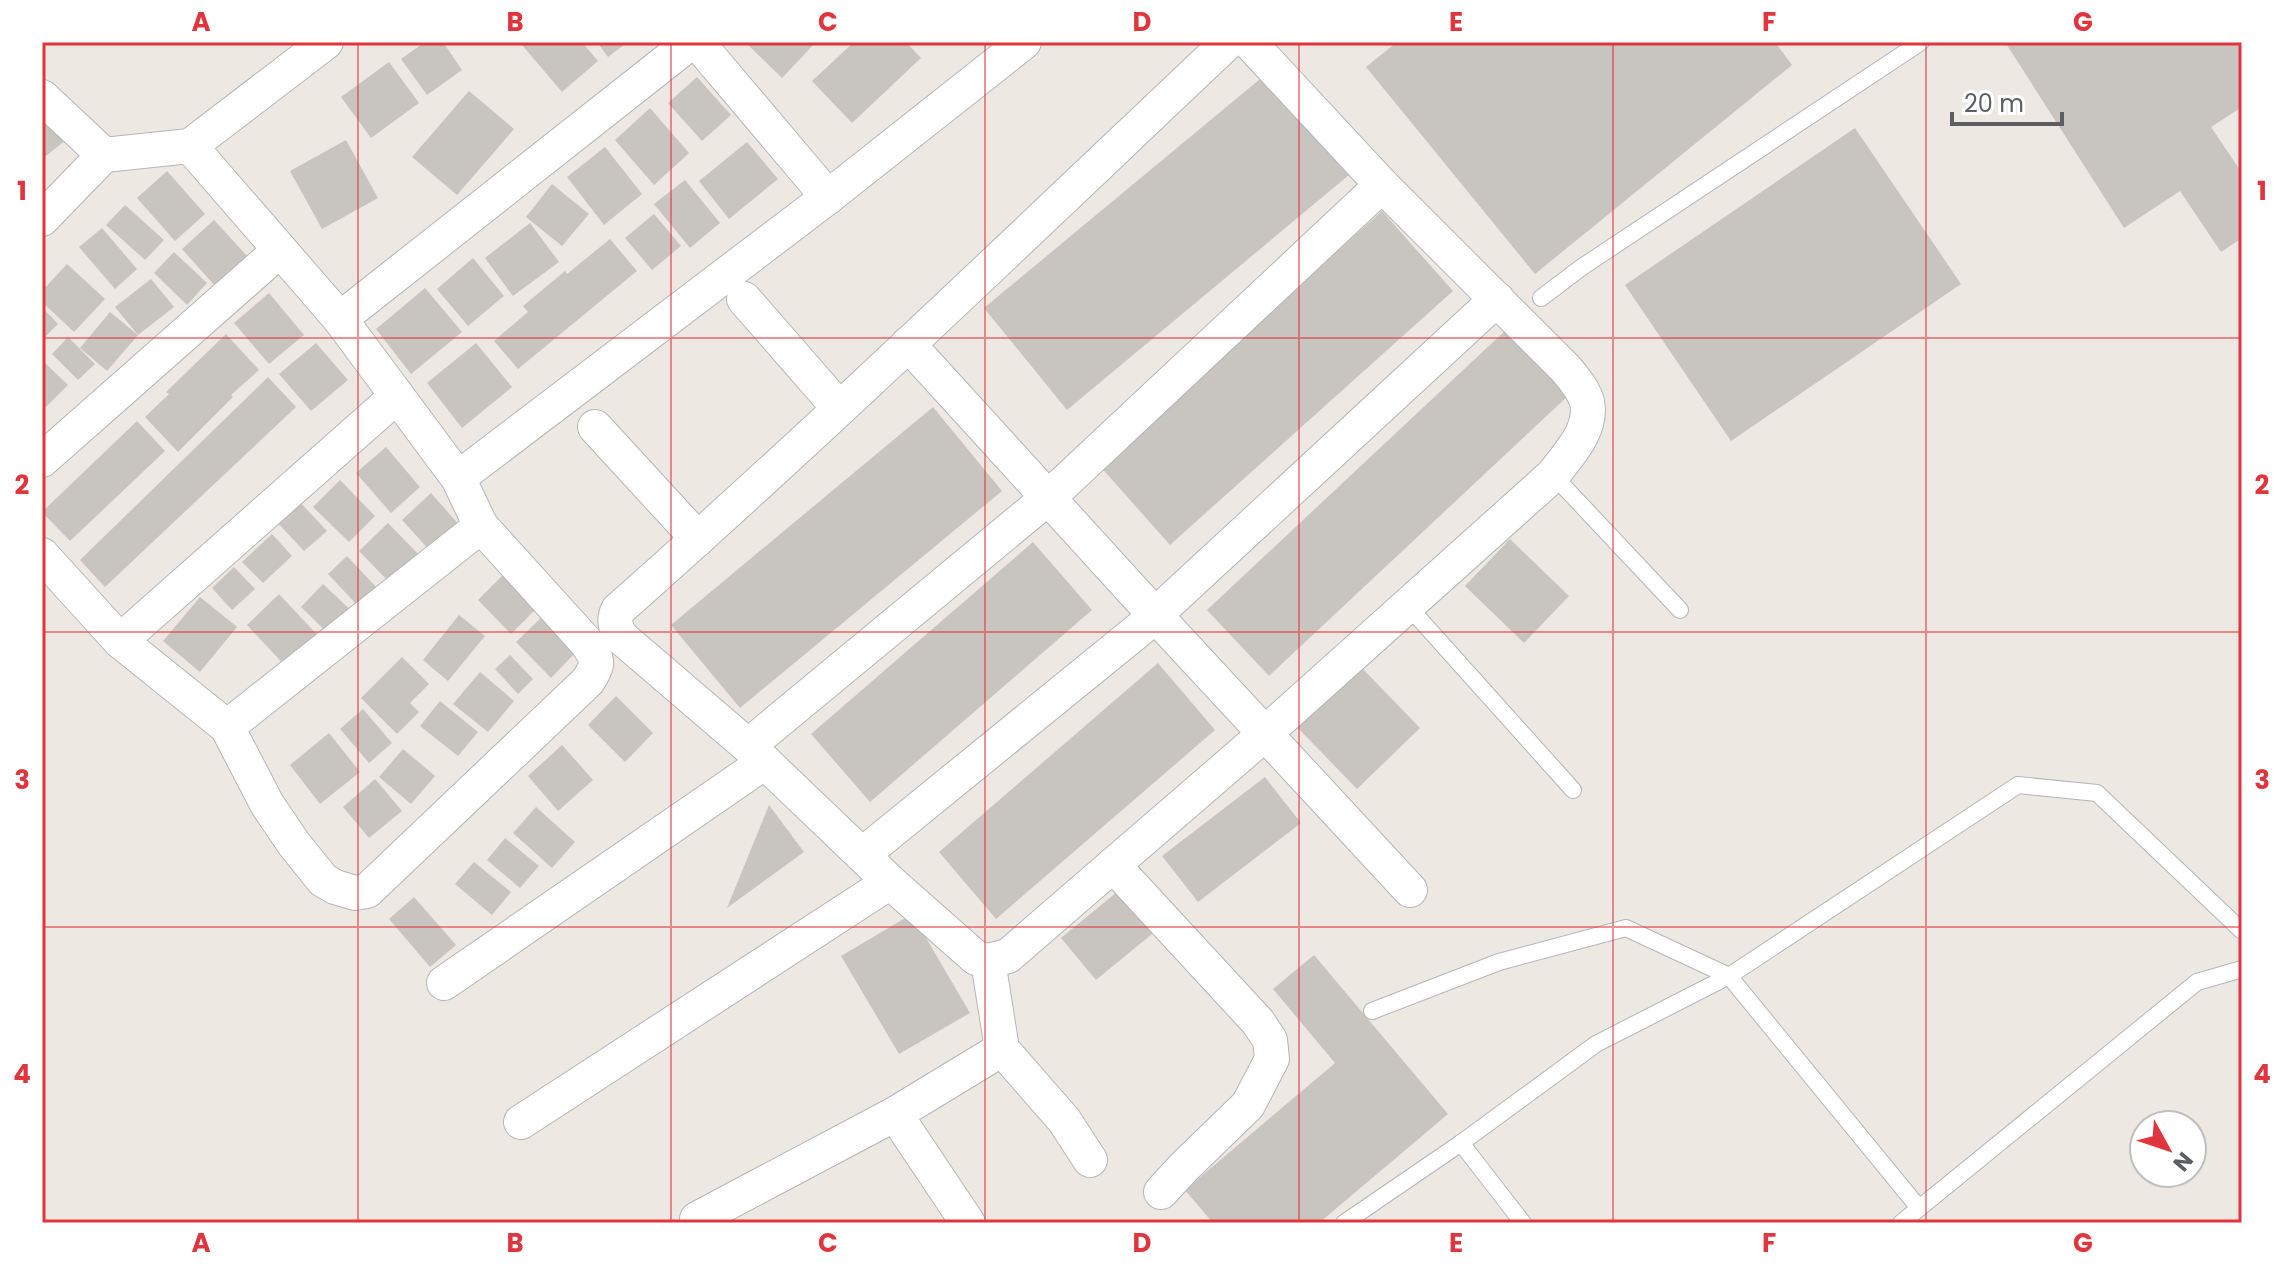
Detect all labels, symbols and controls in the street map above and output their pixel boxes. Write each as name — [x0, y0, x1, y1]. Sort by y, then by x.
text: A — [191, 4, 211, 40]
text: B — [506, 4, 524, 40]
text: C — [818, 4, 838, 40]
text: D — [1133, 4, 1152, 40]
text: E — [1449, 4, 1463, 40]
text: F — [1762, 4, 1776, 40]
text: G — [2073, 4, 2093, 40]
scale bar — [1952, 76, 2062, 126]
text: 20 m — [1964, 87, 2024, 120]
text: 1 — [17, 173, 27, 209]
text: 1 — [2257, 173, 2267, 209]
text: 2 — [15, 467, 30, 503]
text: 2 — [2255, 467, 2270, 503]
text: 3 — [14, 762, 30, 798]
text: 3 — [2254, 762, 2270, 798]
text: 4 — [13, 1056, 31, 1092]
text: 4 — [2253, 1056, 2271, 1092]
north arrow — [2128, 1109, 2208, 1189]
text: N — [2166, 1145, 2200, 1178]
text: A — [191, 1225, 211, 1261]
text: B — [506, 1225, 524, 1261]
text: C — [818, 1225, 838, 1261]
text: D — [1133, 1225, 1152, 1261]
text: E — [1449, 1225, 1463, 1261]
text: F — [1762, 1225, 1776, 1261]
text: G — [2073, 1225, 2093, 1261]

